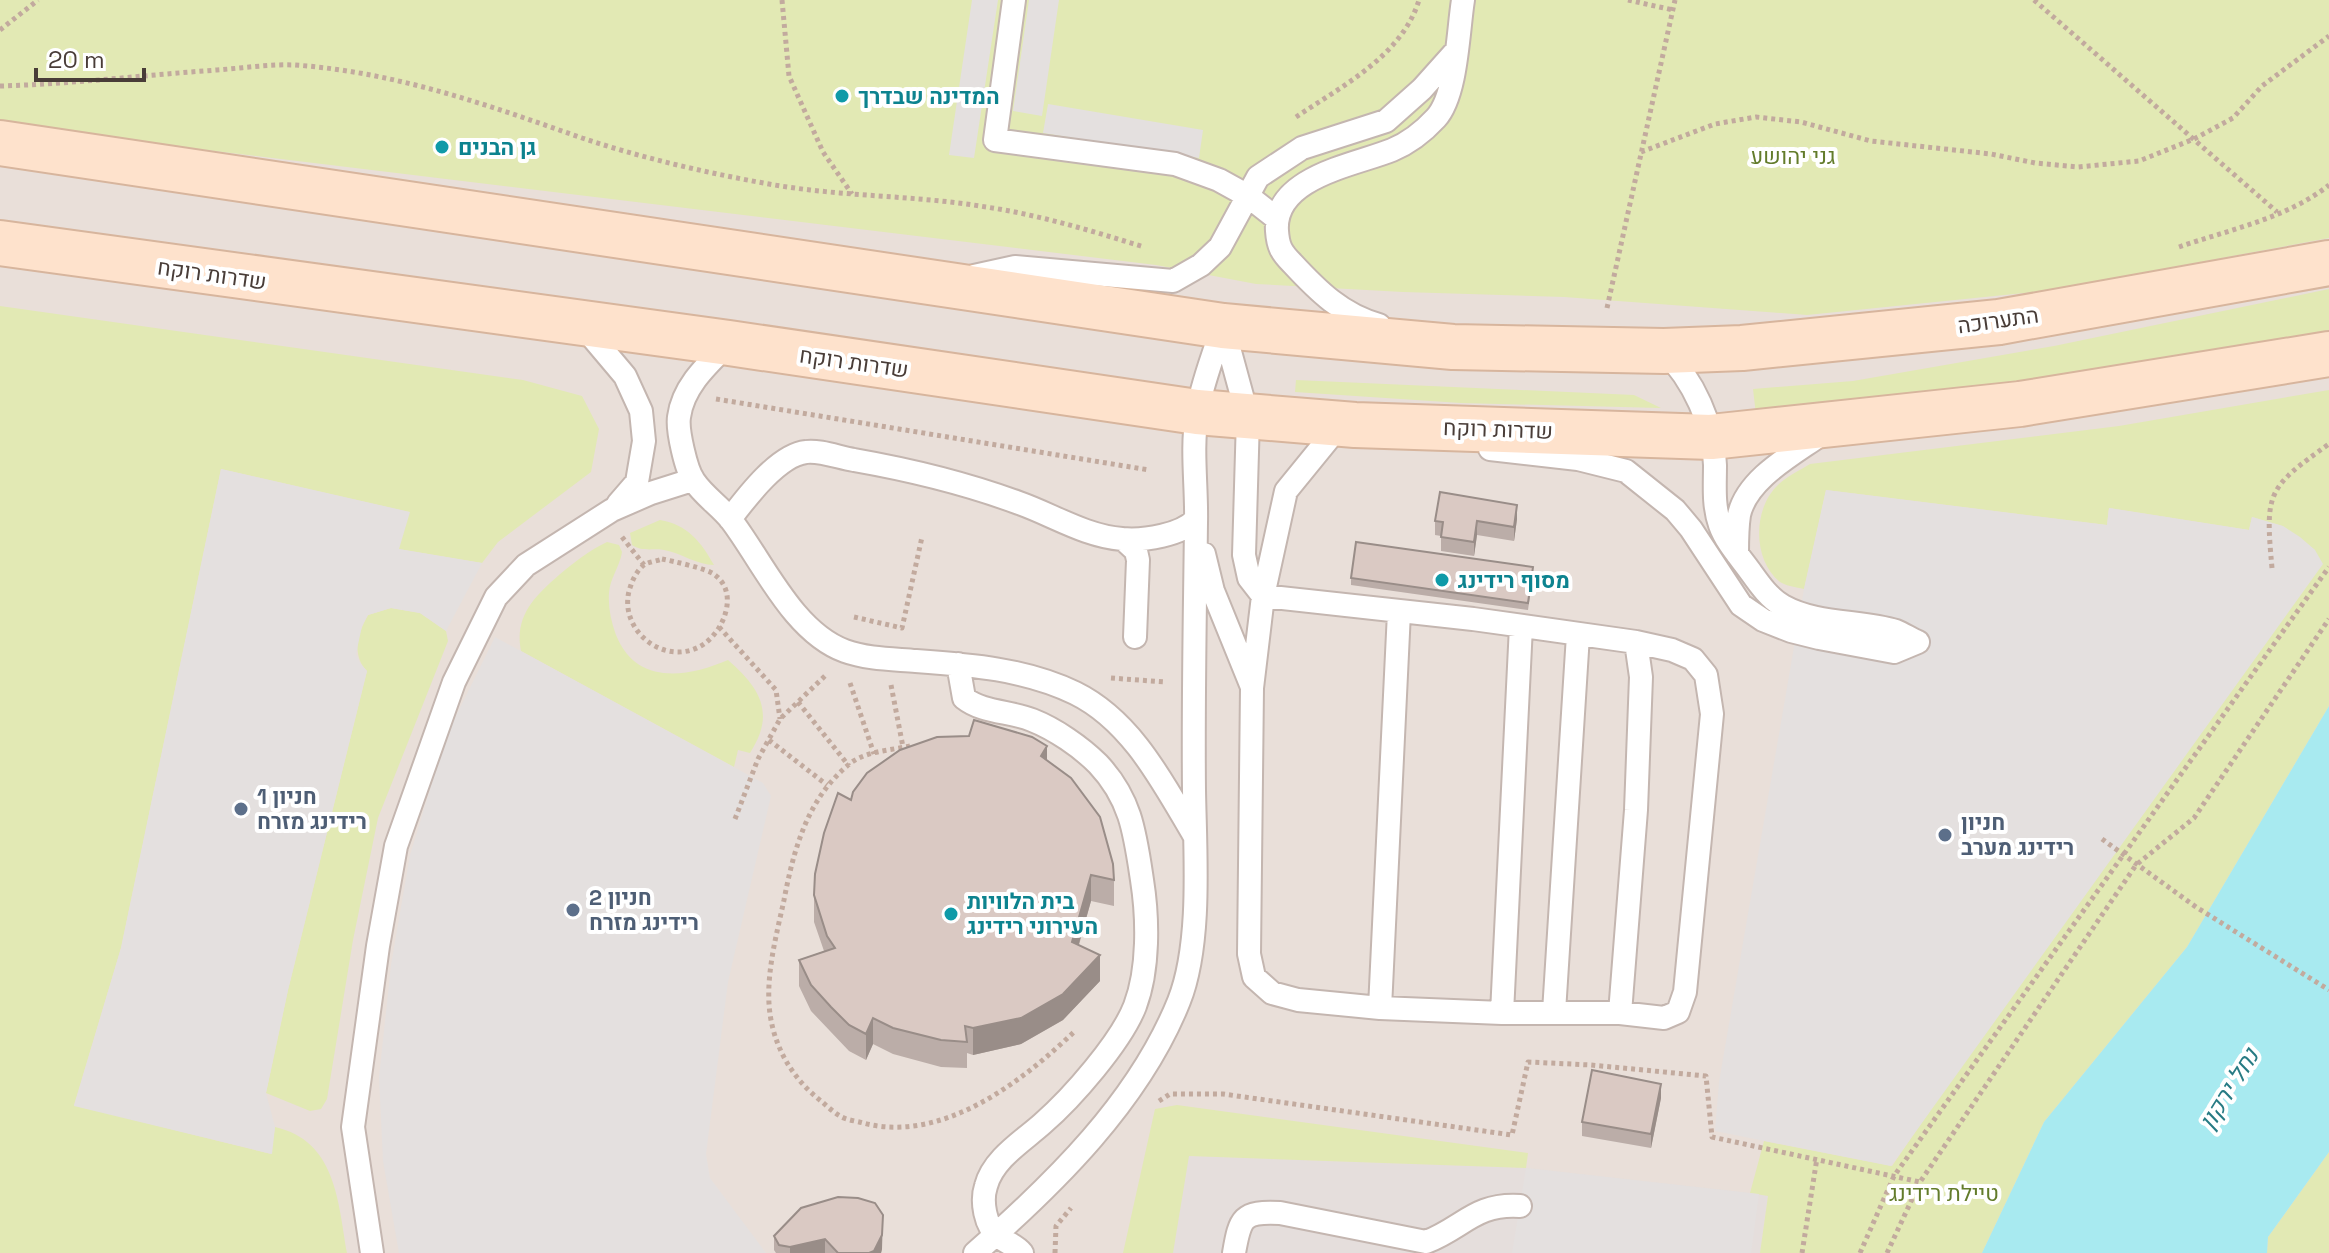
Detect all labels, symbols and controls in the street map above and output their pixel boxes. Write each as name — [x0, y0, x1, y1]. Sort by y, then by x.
scale bar — [36, 32, 144, 82]
text: 20 m — [48, 44, 105, 75]
place label: המדינה שבדרך — [858, 82, 1000, 110]
marker: המדינה שבדרך — [833, 87, 851, 105]
place label: גן הבנים — [458, 133, 536, 161]
marker: גן הבנים — [433, 138, 451, 156]
park label: גני יהושע — [1750, 142, 1836, 170]
street label: שדרות רוקח — [156, 252, 268, 296]
street label: התערוכה — [1956, 300, 2040, 340]
street label: שדרות רוקח — [798, 340, 910, 384]
street label: שדרות רוקח — [1443, 413, 1553, 445]
place label: מסוף רידינג — [1458, 566, 1570, 594]
marker: מסוף רידינג — [1433, 571, 1451, 589]
place label: 1 חניון רידינג מזרח — [257, 782, 367, 835]
marker: 1 חניון רידינג מזרח — [232, 800, 250, 818]
place label: חניון רידינג מערב — [1961, 808, 2074, 861]
marker: חניון רידינג מערב — [1936, 826, 1954, 844]
place label: 2 חניון רידינג מזרח — [589, 883, 699, 936]
place label: בית הלוויות העירוני רידינג — [967, 887, 1098, 940]
marker: 2 חניון רידינג מזרח — [564, 901, 582, 919]
marker: בית הלוויות העירוני רידינג — [942, 905, 960, 923]
water label: נחל ירקון — [2192, 1041, 2267, 1135]
park label: טיילת רידינג — [1889, 1179, 1999, 1207]

